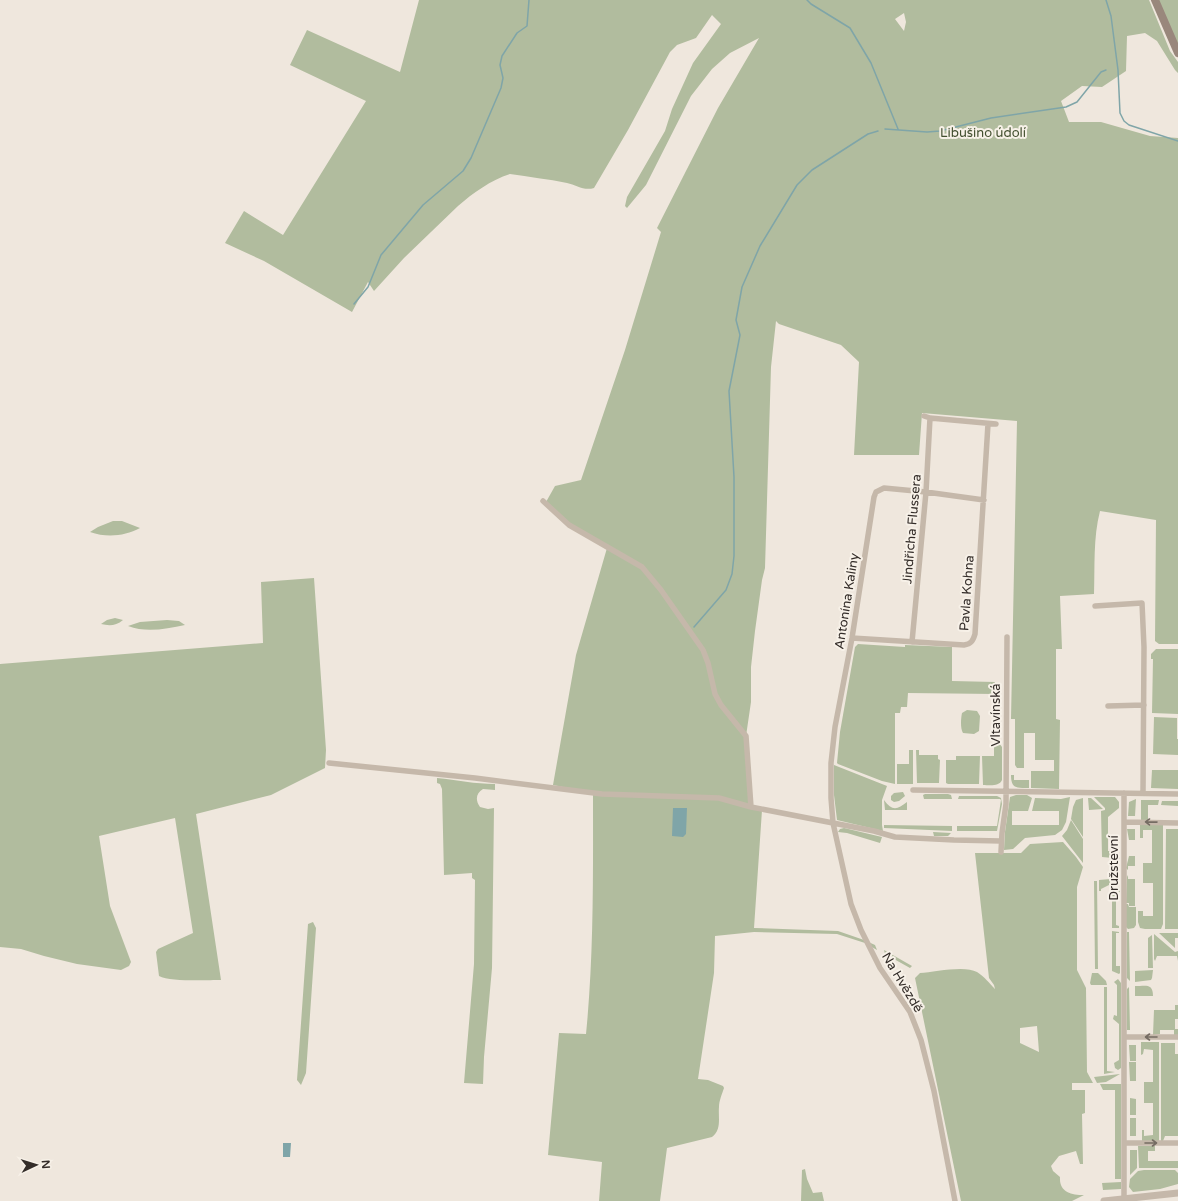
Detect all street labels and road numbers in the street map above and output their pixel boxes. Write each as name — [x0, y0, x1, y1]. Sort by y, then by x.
street label: Jindřicha Flussera — [899, 473, 925, 585]
street label: Antonína Kaliny — [831, 552, 862, 650]
street label: Pavla Kohna — [956, 555, 978, 632]
street label: Vltavínská — [988, 684, 1004, 746]
street label: Družstevní — [1106, 835, 1122, 901]
street label: Na Hvězdě — [878, 950, 926, 1015]

